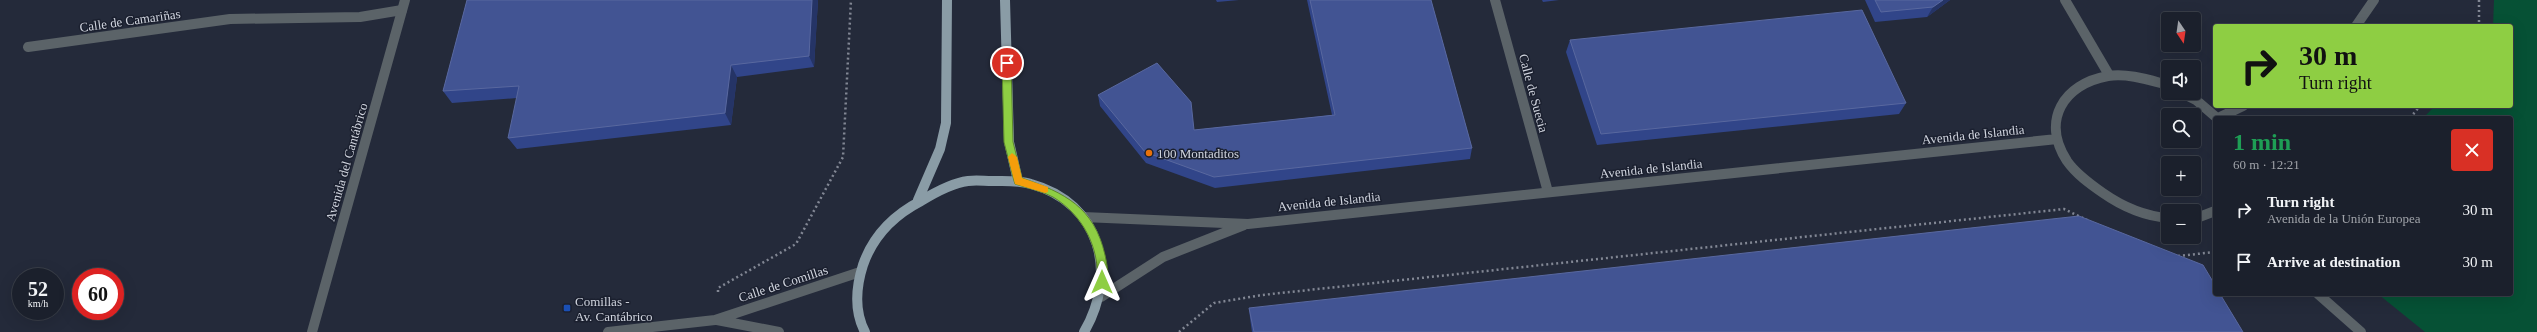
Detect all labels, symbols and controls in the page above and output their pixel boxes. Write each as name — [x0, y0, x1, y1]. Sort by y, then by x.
street label: Calle de Camariñas — [79, 6, 182, 35]
north arrow — [2161, 12, 2201, 52]
map controls — [2161, 12, 2201, 244]
icon: right — [2233, 40, 2285, 92]
text: 30 m — [2299, 40, 2357, 71]
pin — [990, 46, 1024, 80]
icon: arrive — [996, 52, 1018, 74]
street label: Calle de Suecia — [1516, 52, 1551, 134]
button: sound — [2161, 60, 2201, 100]
text: Turn right — [2299, 73, 2372, 93]
street label: Avenida del Cantábrico — [322, 101, 371, 223]
button: search — [2161, 108, 2201, 148]
street label: Avenida de Islandia — [1921, 122, 2025, 147]
text: 1 min — [2233, 129, 2291, 155]
button: close — [2451, 129, 2493, 171]
place label: 100 Montaditos — [1157, 146, 1239, 161]
marker: 100 Montaditos — [1144, 148, 1154, 158]
street label: Avenida de Islandia — [1599, 156, 1703, 181]
button: + — [2161, 156, 2201, 196]
text: 60 m · 12:21 — [2233, 157, 2300, 172]
street label: Avenida de Islandia — [1277, 189, 1381, 214]
text: Turn right — [2267, 194, 2334, 210]
icon: right — [2233, 199, 2255, 221]
text: 30 m — [2463, 202, 2493, 218]
button: − — [2161, 204, 2201, 244]
text: Avenida de la Unión Europea — [2267, 211, 2421, 226]
icon: arrive — [2233, 251, 2255, 273]
text: Arrive at destination — [2267, 254, 2400, 270]
text: 30 m — [2463, 254, 2493, 270]
position arrow — [1081, 261, 1123, 303]
street label: Calle de Comillas — [737, 262, 830, 305]
speed limit sign: 60 — [72, 268, 124, 320]
text: 52 — [28, 278, 48, 300]
place label: Comillas - Av. Cantábrico — [575, 294, 653, 324]
text: km/h — [28, 298, 48, 309]
marker: Comillas - Av. Cantábrico — [562, 303, 572, 313]

